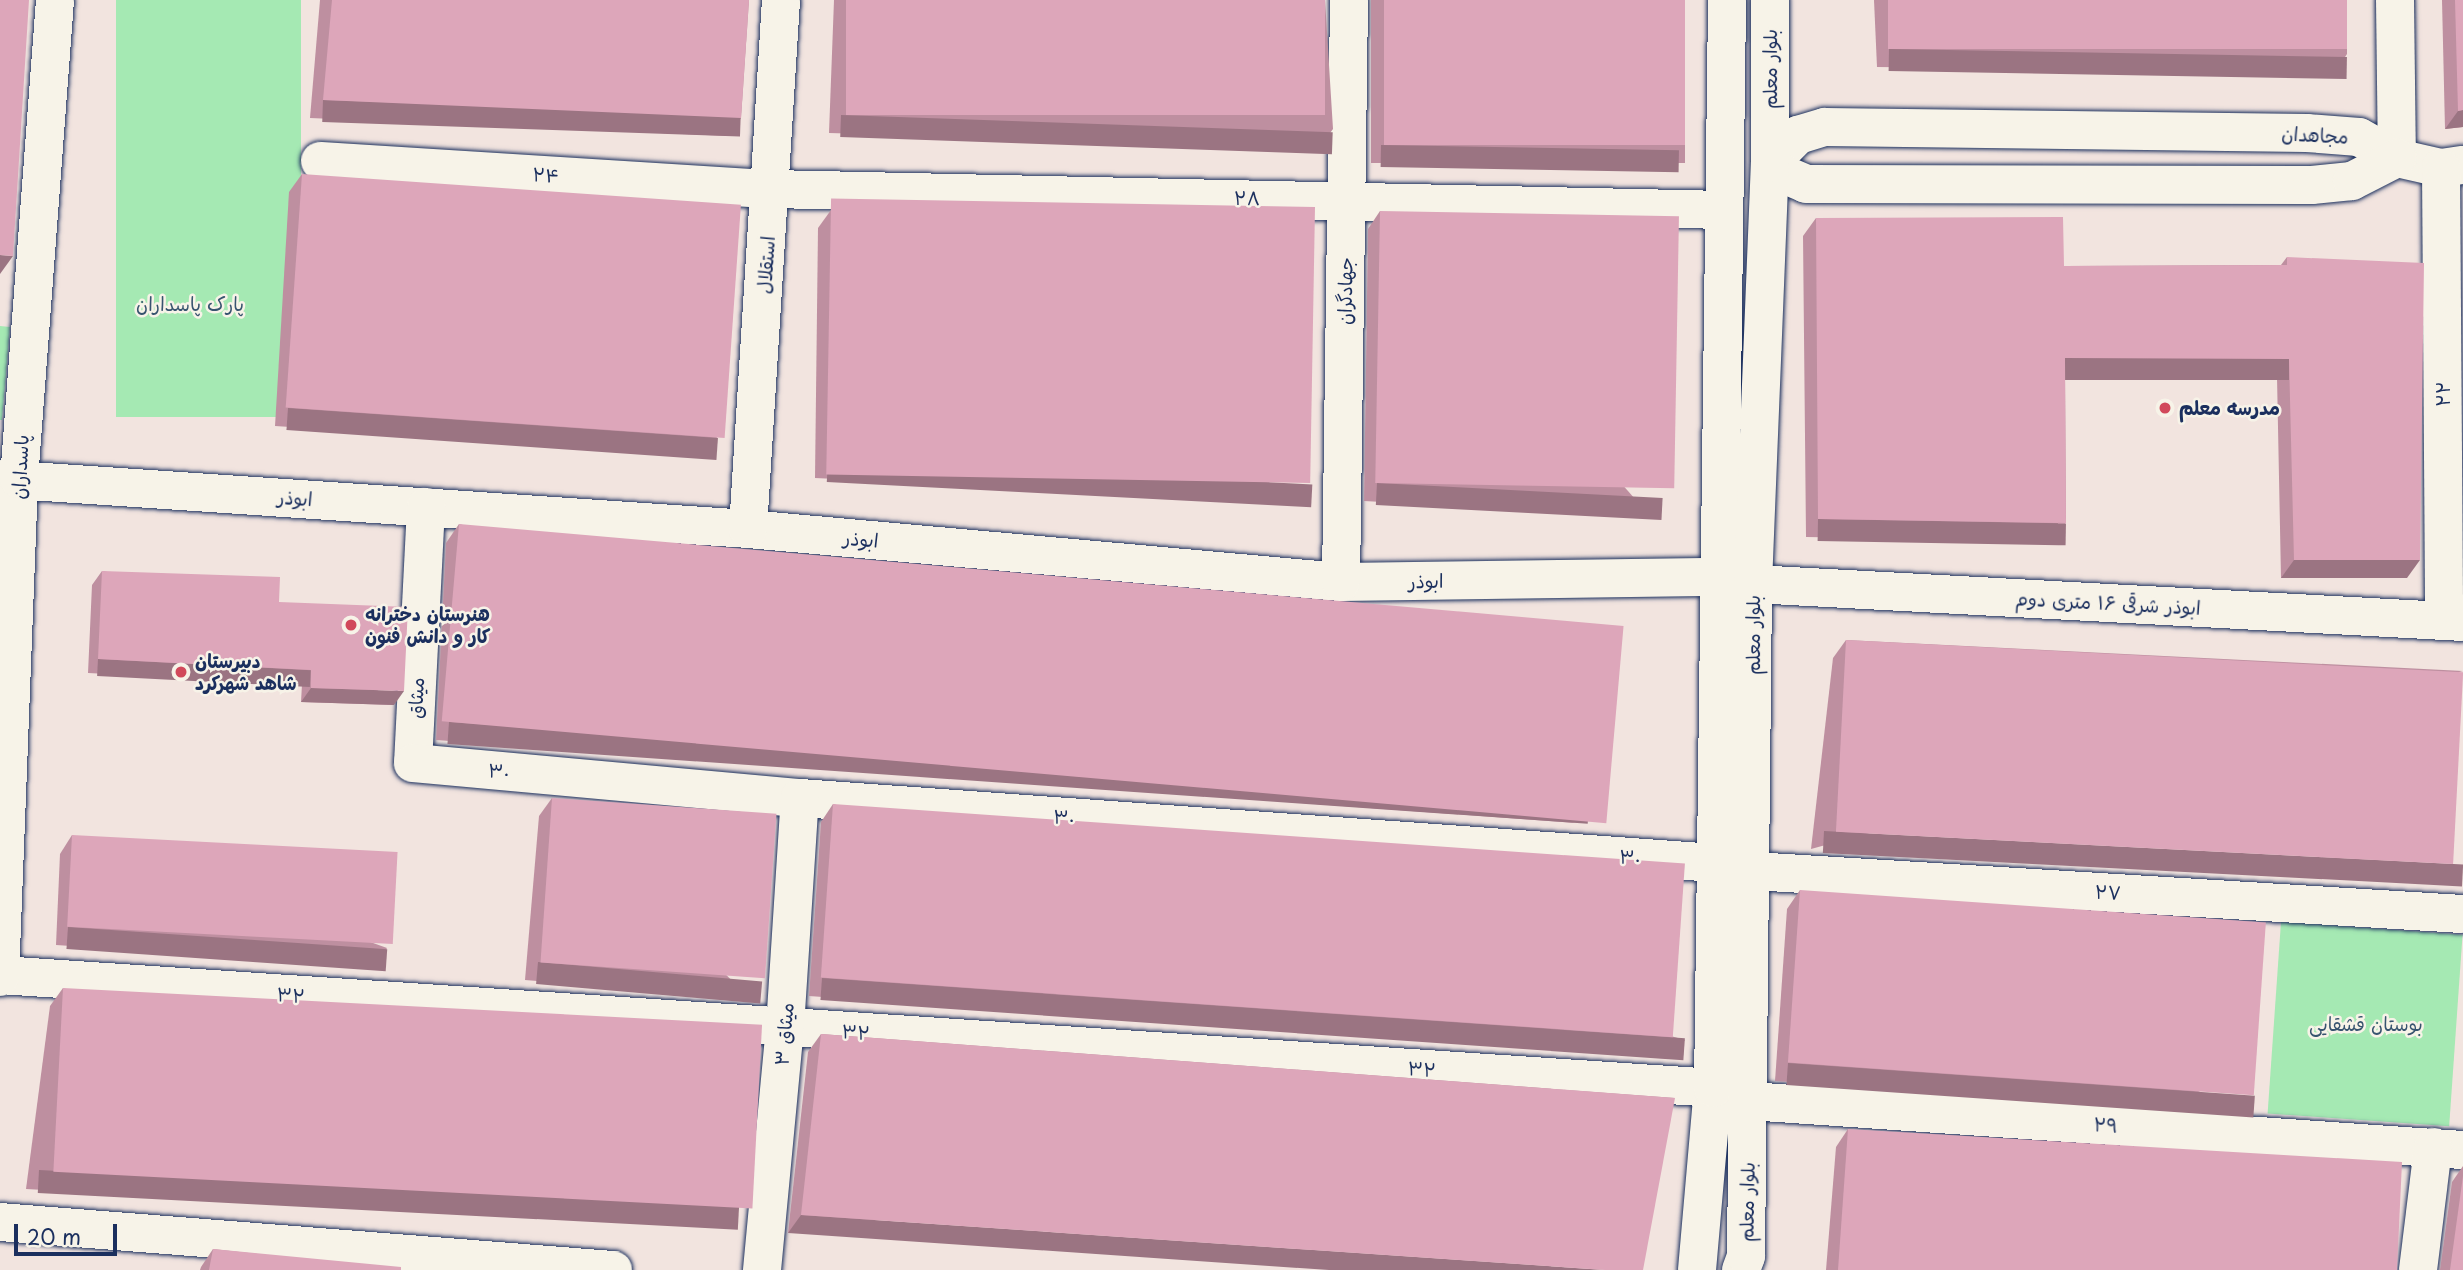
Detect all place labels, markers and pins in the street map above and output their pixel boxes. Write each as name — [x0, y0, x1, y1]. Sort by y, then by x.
place label: مدرسه معلم — [2179, 397, 2280, 419]
marker: مدرسه معلم — [2157, 400, 2173, 416]
place label: هنرستان دخترانه کار و دانش فنون — [365, 603, 490, 647]
marker: هنرستان دخترانه کار و دانش فنون — [343, 617, 359, 633]
place label: دبیرستان‌ شاهد شهرکرد — [195, 650, 297, 694]
marker: دبیرستان‌ شاهد شهرکرد — [173, 664, 189, 680]

